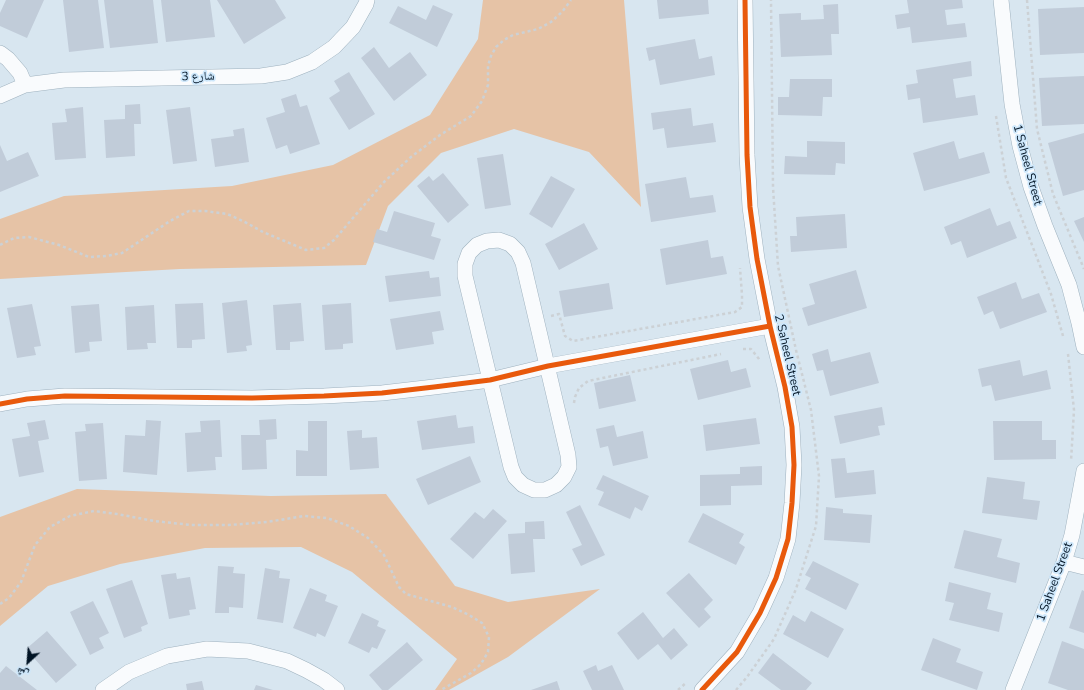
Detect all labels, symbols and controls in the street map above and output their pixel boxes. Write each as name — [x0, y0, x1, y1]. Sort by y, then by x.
street label: 3 شارع — [181, 70, 215, 84]
street label: 1 Saheel Street — [1009, 123, 1045, 207]
street label: 2 Saheel Street — [771, 313, 803, 397]
street label: 1 Saheel Street — [1034, 541, 1076, 623]
north arrow — [8, 642, 48, 682]
text: ش — [14, 664, 31, 683]

